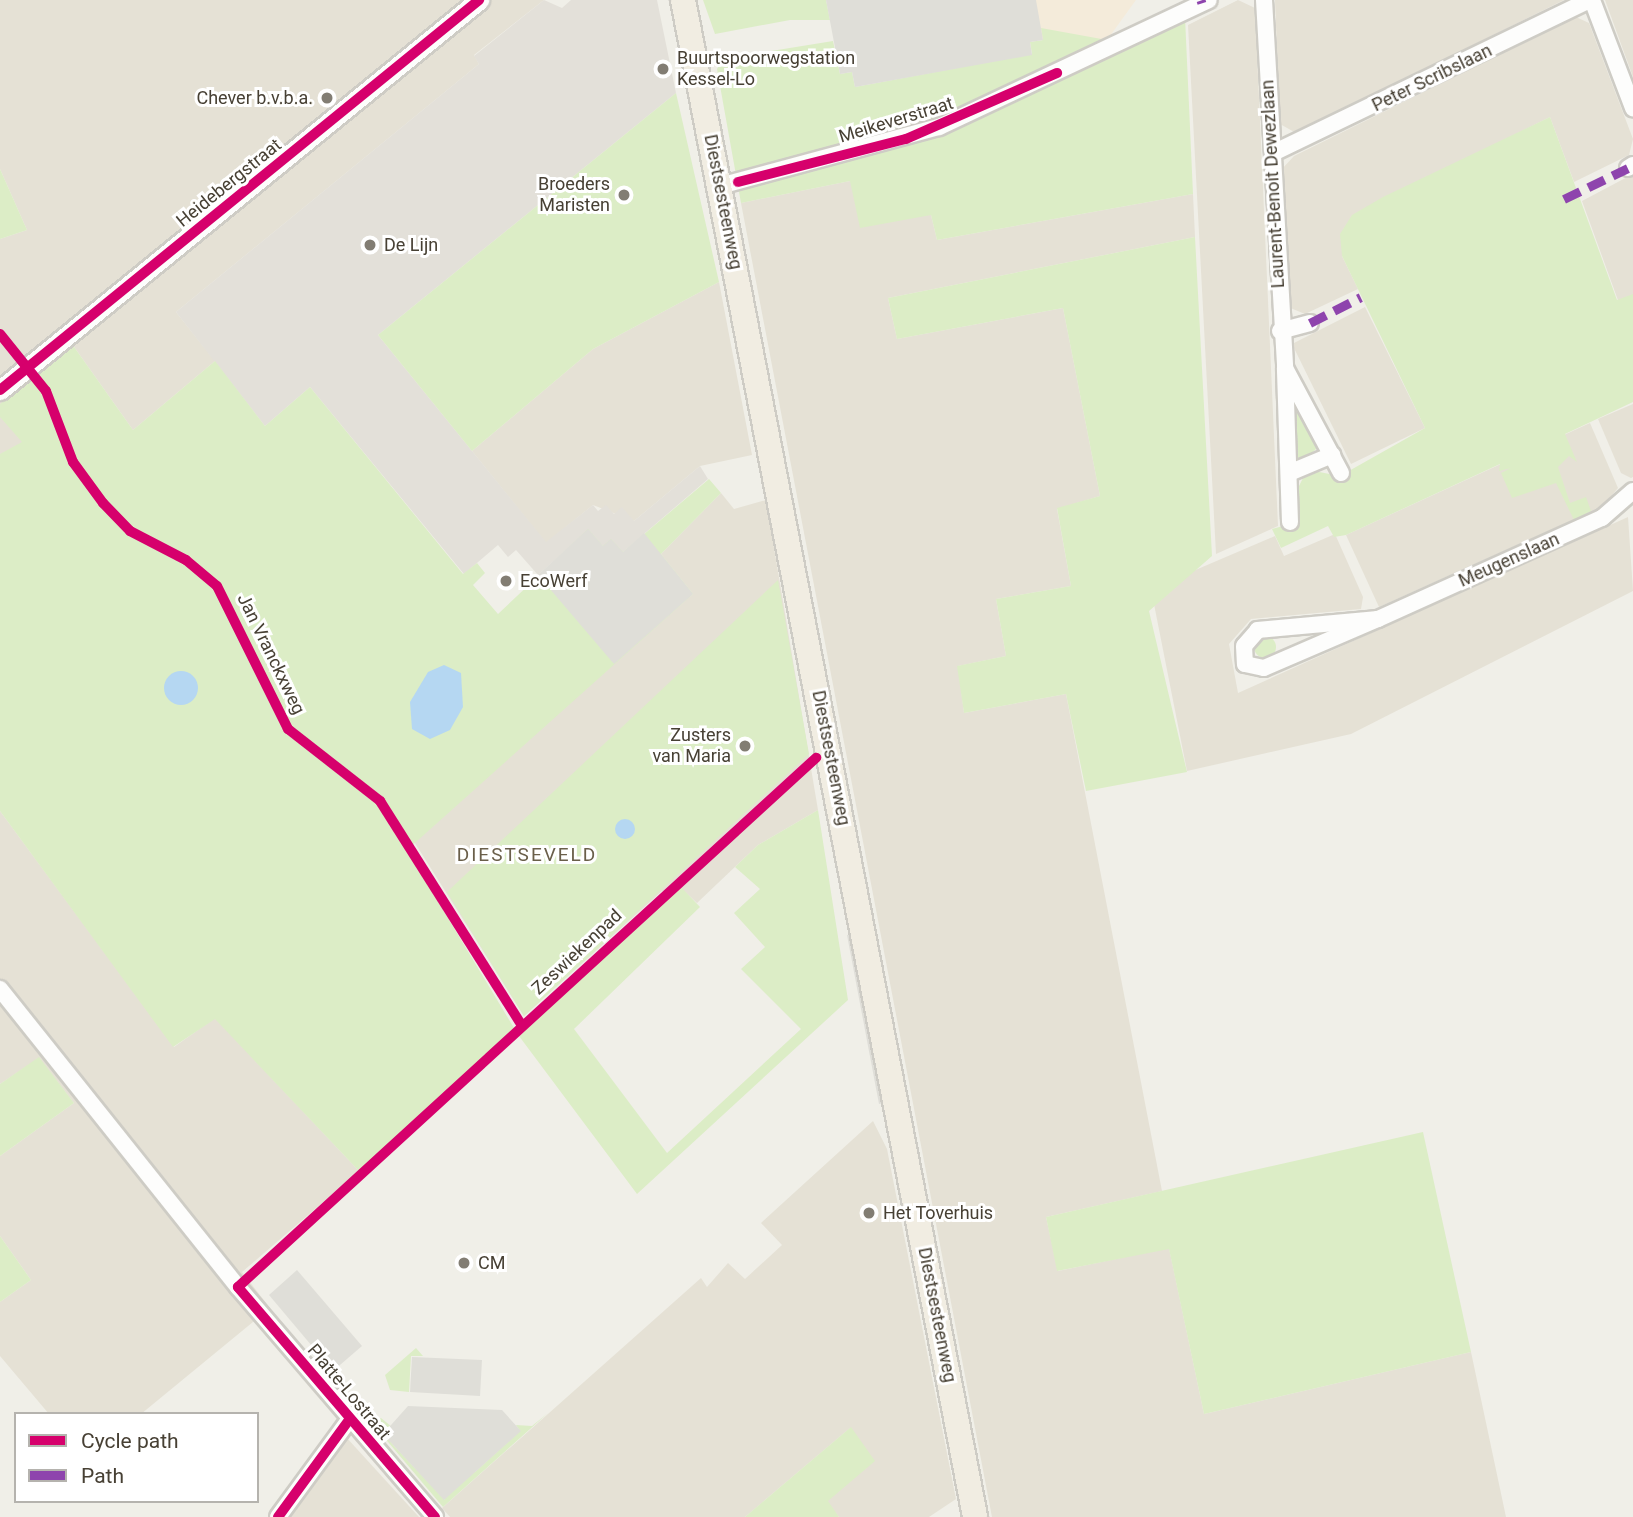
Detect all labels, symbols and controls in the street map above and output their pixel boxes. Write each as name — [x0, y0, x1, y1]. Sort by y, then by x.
street label: Peter Scribslaan — [1369, 40, 1495, 116]
place label: Buurtspoorwegstation Kessel-Lo — [677, 48, 855, 90]
marker: Buurtspoorwegstation Kessel-Lo — [655, 61, 671, 77]
street label: Laurent-Benoit Dewezlaan — [1257, 79, 1289, 289]
place label: Chever b.v.b.a. — [196, 87, 313, 109]
marker: Chever b.v.b.a. — [319, 90, 335, 106]
street label: Meikeverstraat — [836, 92, 956, 148]
street label: Diestsesteenweg — [699, 133, 747, 271]
street label: Heidebergstraat — [172, 134, 286, 232]
place label: Broeders Maristen — [538, 174, 610, 216]
marker: Broeders Maristen — [616, 187, 632, 203]
place label: De Lijn — [384, 234, 438, 256]
marker: De Lijn — [362, 237, 378, 253]
street label: Meugenslaan — [1455, 528, 1563, 592]
place label: EcoWerf — [520, 570, 587, 592]
marker: EcoWerf — [498, 573, 514, 589]
street label: Jan Vranckxweg — [232, 590, 310, 718]
street label: Diestsesteenweg — [807, 689, 855, 827]
place label: Zusters van Maria — [652, 725, 731, 768]
marker: Zusters van Maria — [737, 738, 753, 754]
district label: DIESTSEVELD — [458, 844, 596, 866]
street label: Zeswiekenpad — [527, 905, 627, 999]
place label: Het Toverhuis — [883, 1202, 993, 1224]
marker: Het Toverhuis — [861, 1205, 877, 1221]
street label: Diestsesteenweg — [913, 1246, 961, 1384]
place label: CM — [478, 1252, 505, 1274]
marker: CM — [456, 1255, 472, 1271]
street label: Platte-Lostraat — [303, 1340, 395, 1444]
legend — [14, 1412, 259, 1503]
text: Cycle path — [81, 1429, 179, 1453]
text: Path — [81, 1464, 124, 1488]

